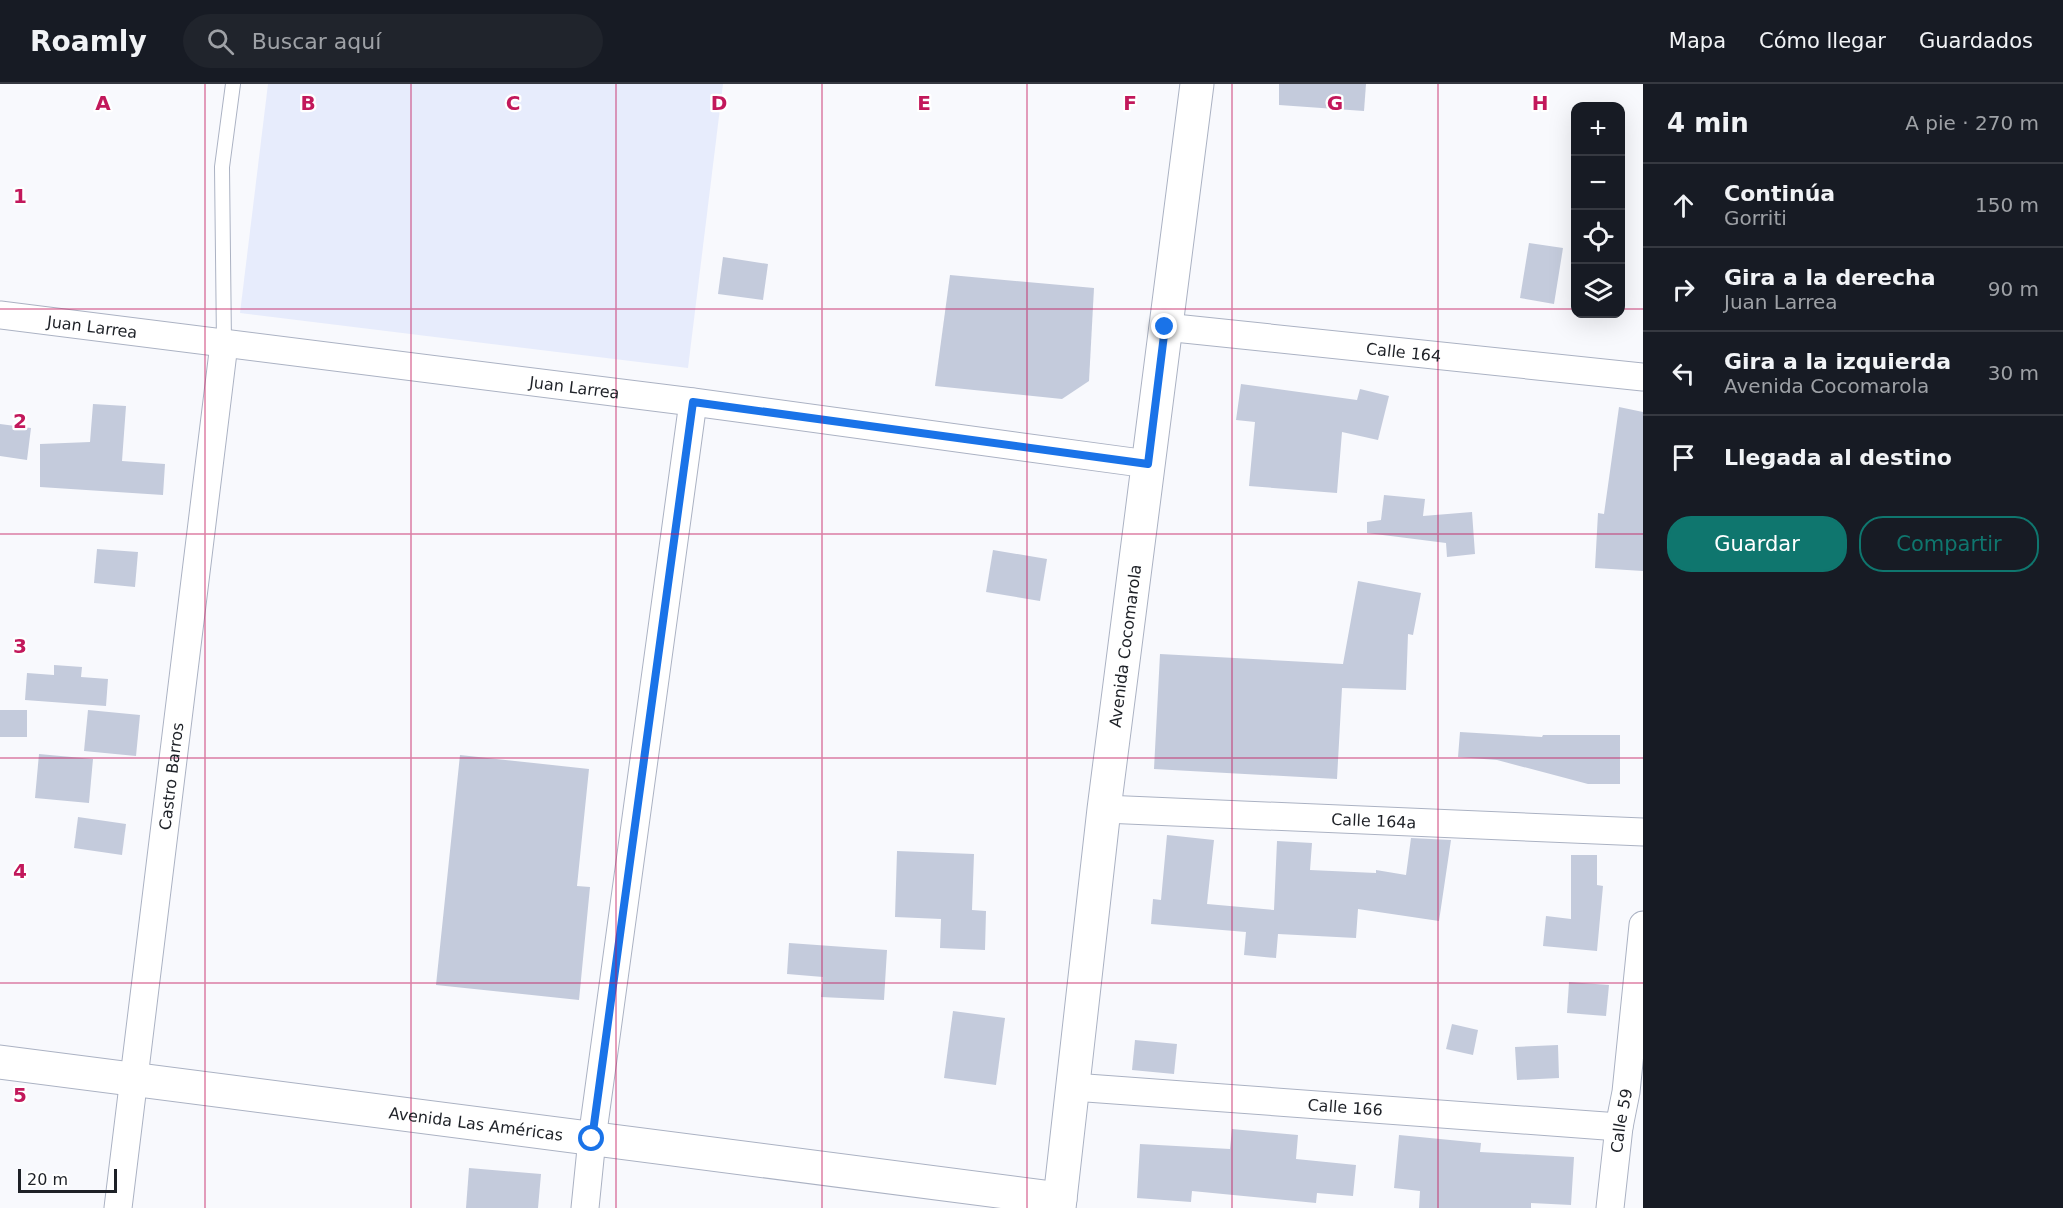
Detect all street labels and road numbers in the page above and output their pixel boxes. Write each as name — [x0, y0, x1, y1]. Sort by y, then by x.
street label: Juan Larrea — [45, 312, 138, 342]
street label: Calle 164 — [1365, 339, 1442, 366]
street label: Juan Larrea — [527, 372, 621, 403]
street label: Avenida Cocomarola — [1106, 563, 1145, 729]
street label: Castro Barros — [155, 721, 187, 831]
street label: Calle 164a — [1331, 810, 1417, 832]
street label: Calle 59 — [1607, 1087, 1636, 1154]
street label: Calle 166 — [1307, 1095, 1384, 1120]
street label: Avenida Las Américas — [388, 1103, 564, 1145]

